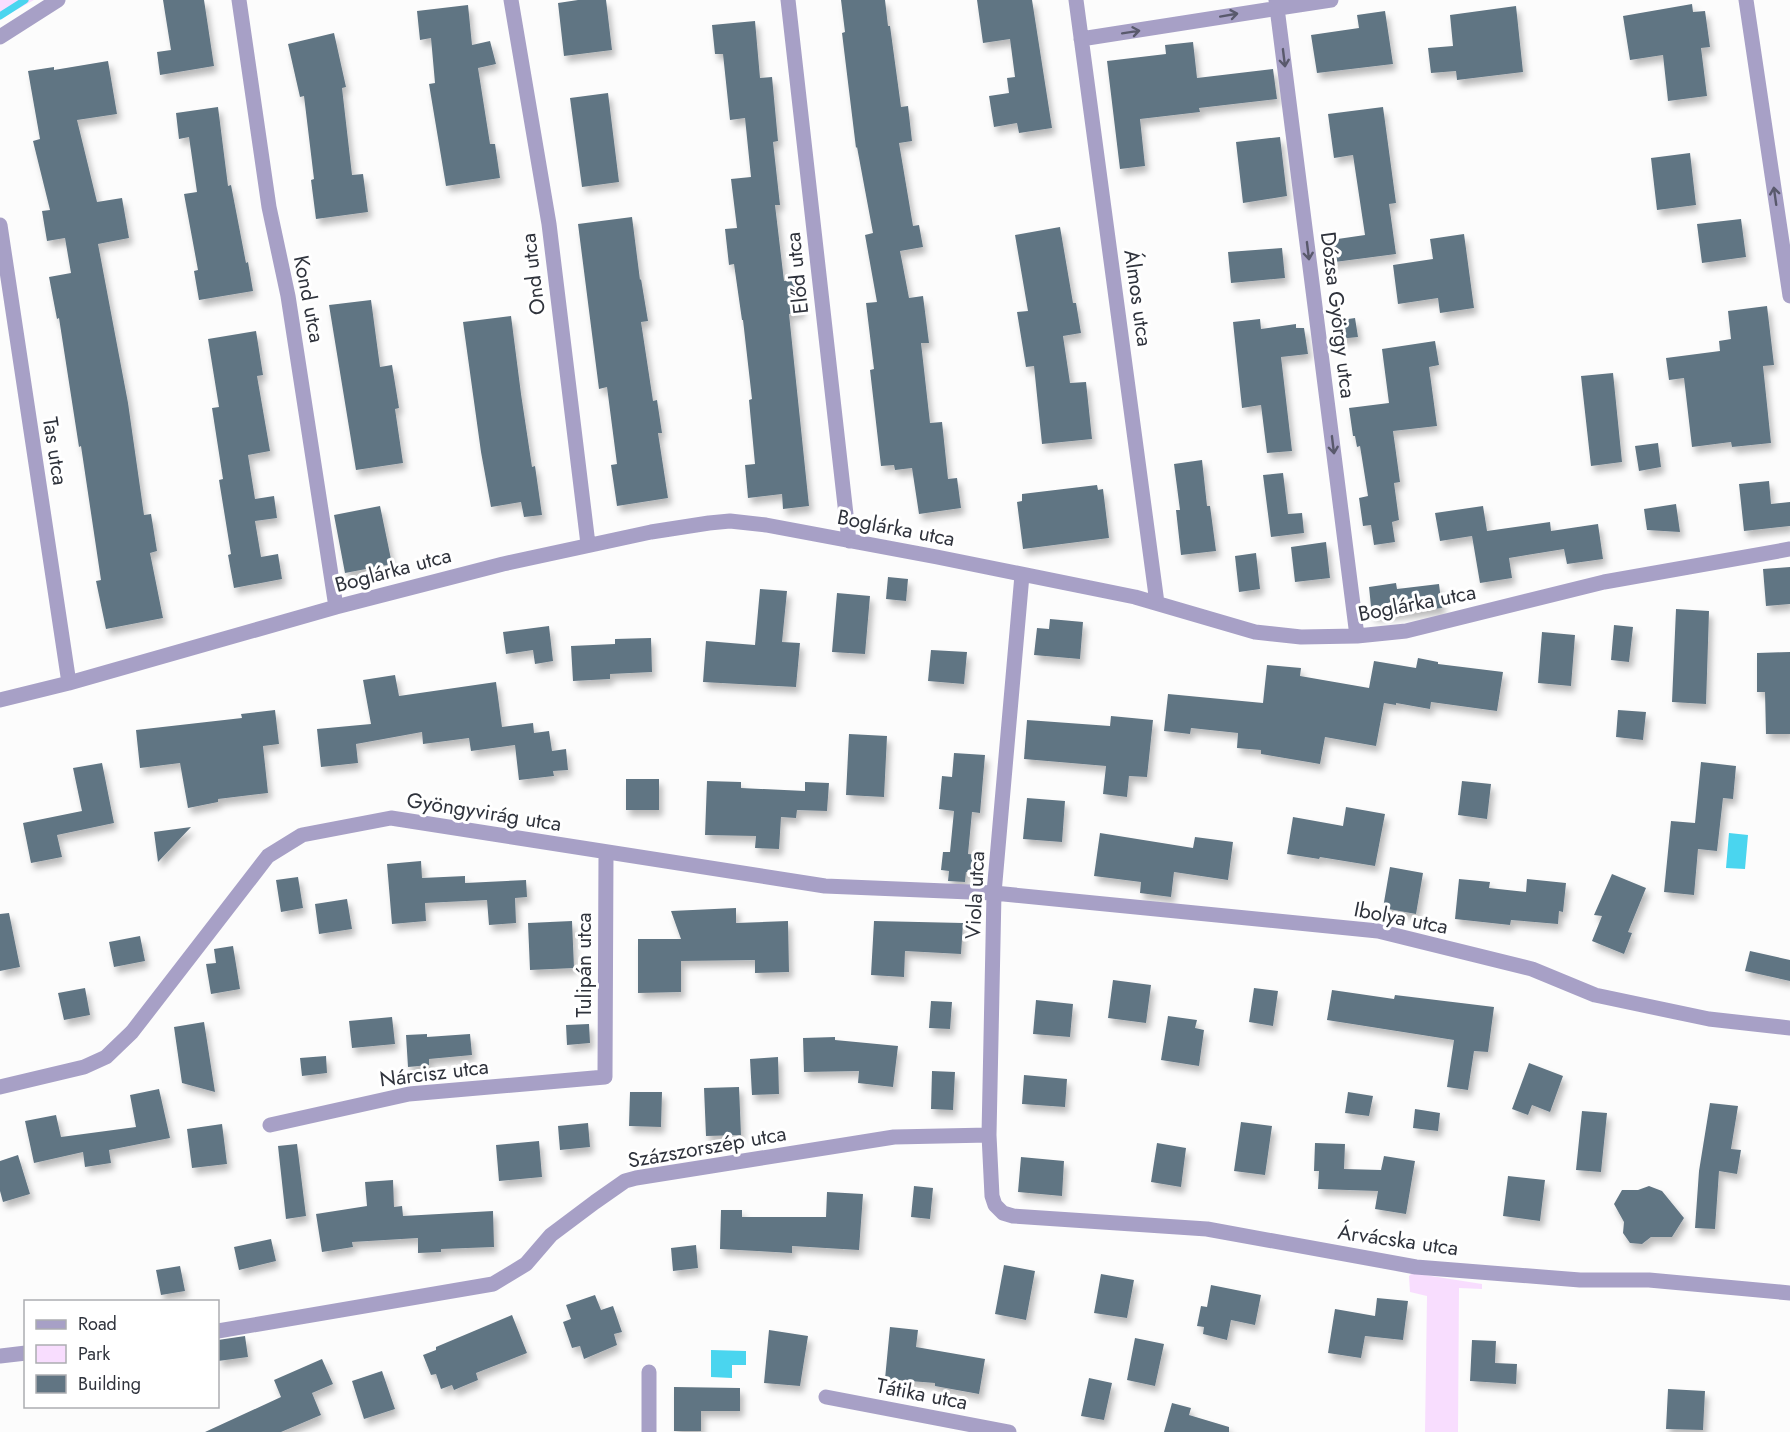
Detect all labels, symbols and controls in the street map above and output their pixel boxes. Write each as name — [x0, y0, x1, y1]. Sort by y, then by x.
one-way arrow — [1218, 10, 1238, 21]
one-way arrow — [1120, 26, 1140, 37]
one-way arrow — [1278, 48, 1289, 67]
one-way arrow — [1770, 187, 1781, 207]
street label: Előd utca — [778, 230, 816, 316]
street label: Dózsa György utca — [1313, 230, 1363, 400]
street label: Ond utca — [513, 231, 553, 317]
one-way arrow — [1303, 241, 1314, 261]
street label: Álmos utca — [1116, 248, 1160, 348]
street label: Kond utca — [286, 253, 332, 345]
street label: Tas utca — [35, 415, 75, 487]
one-way arrow — [1328, 434, 1339, 454]
street label: Boglárka utca — [835, 502, 957, 554]
street label: Boglárka utca — [332, 540, 454, 600]
street label: Boglárka utca — [1356, 577, 1478, 629]
street label: Gyöngyvirág utca — [404, 785, 564, 839]
street label: Viola utca — [958, 850, 992, 940]
street label: Ibolya utca — [1351, 894, 1451, 942]
street label: Tulipán utca — [569, 912, 599, 1018]
street label: Nárcisz utca — [378, 1051, 490, 1095]
street label: Százszorszép utca — [625, 1118, 789, 1176]
street label: Árvácska utca — [1336, 1217, 1460, 1263]
legend — [24, 1300, 219, 1408]
text: Road — [78, 1311, 117, 1337]
text: Park — [78, 1341, 110, 1367]
street label: Tátika utca — [874, 1370, 970, 1418]
text: Building — [78, 1371, 141, 1397]

